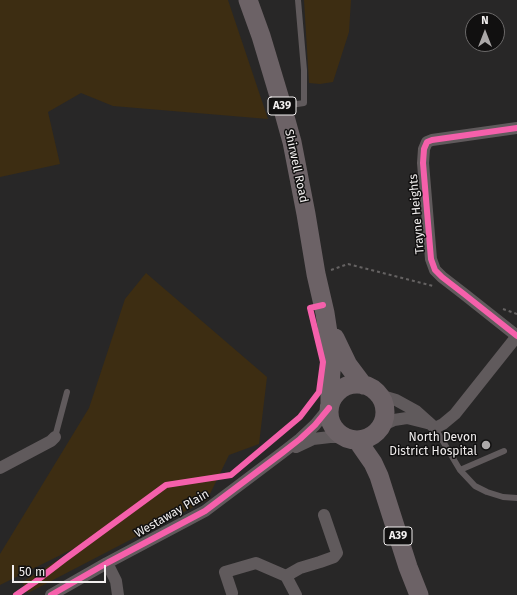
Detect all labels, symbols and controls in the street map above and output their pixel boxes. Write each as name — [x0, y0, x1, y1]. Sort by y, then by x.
north arrow — [465, 12, 505, 52]
text: N — [481, 14, 489, 27]
road number: A39 — [268, 97, 296, 115]
street label: Shirwell Road — [281, 128, 311, 204]
street label: Trayne Heights — [406, 173, 428, 255]
place label: North Devon District Hospital — [389, 431, 477, 459]
marker: North Devon District Hospital — [480, 439, 492, 451]
street label: Westaway Plain — [132, 487, 212, 541]
road number: A39 — [384, 527, 412, 545]
scale bar — [14, 557, 108, 583]
text: 50 m — [19, 565, 45, 579]

